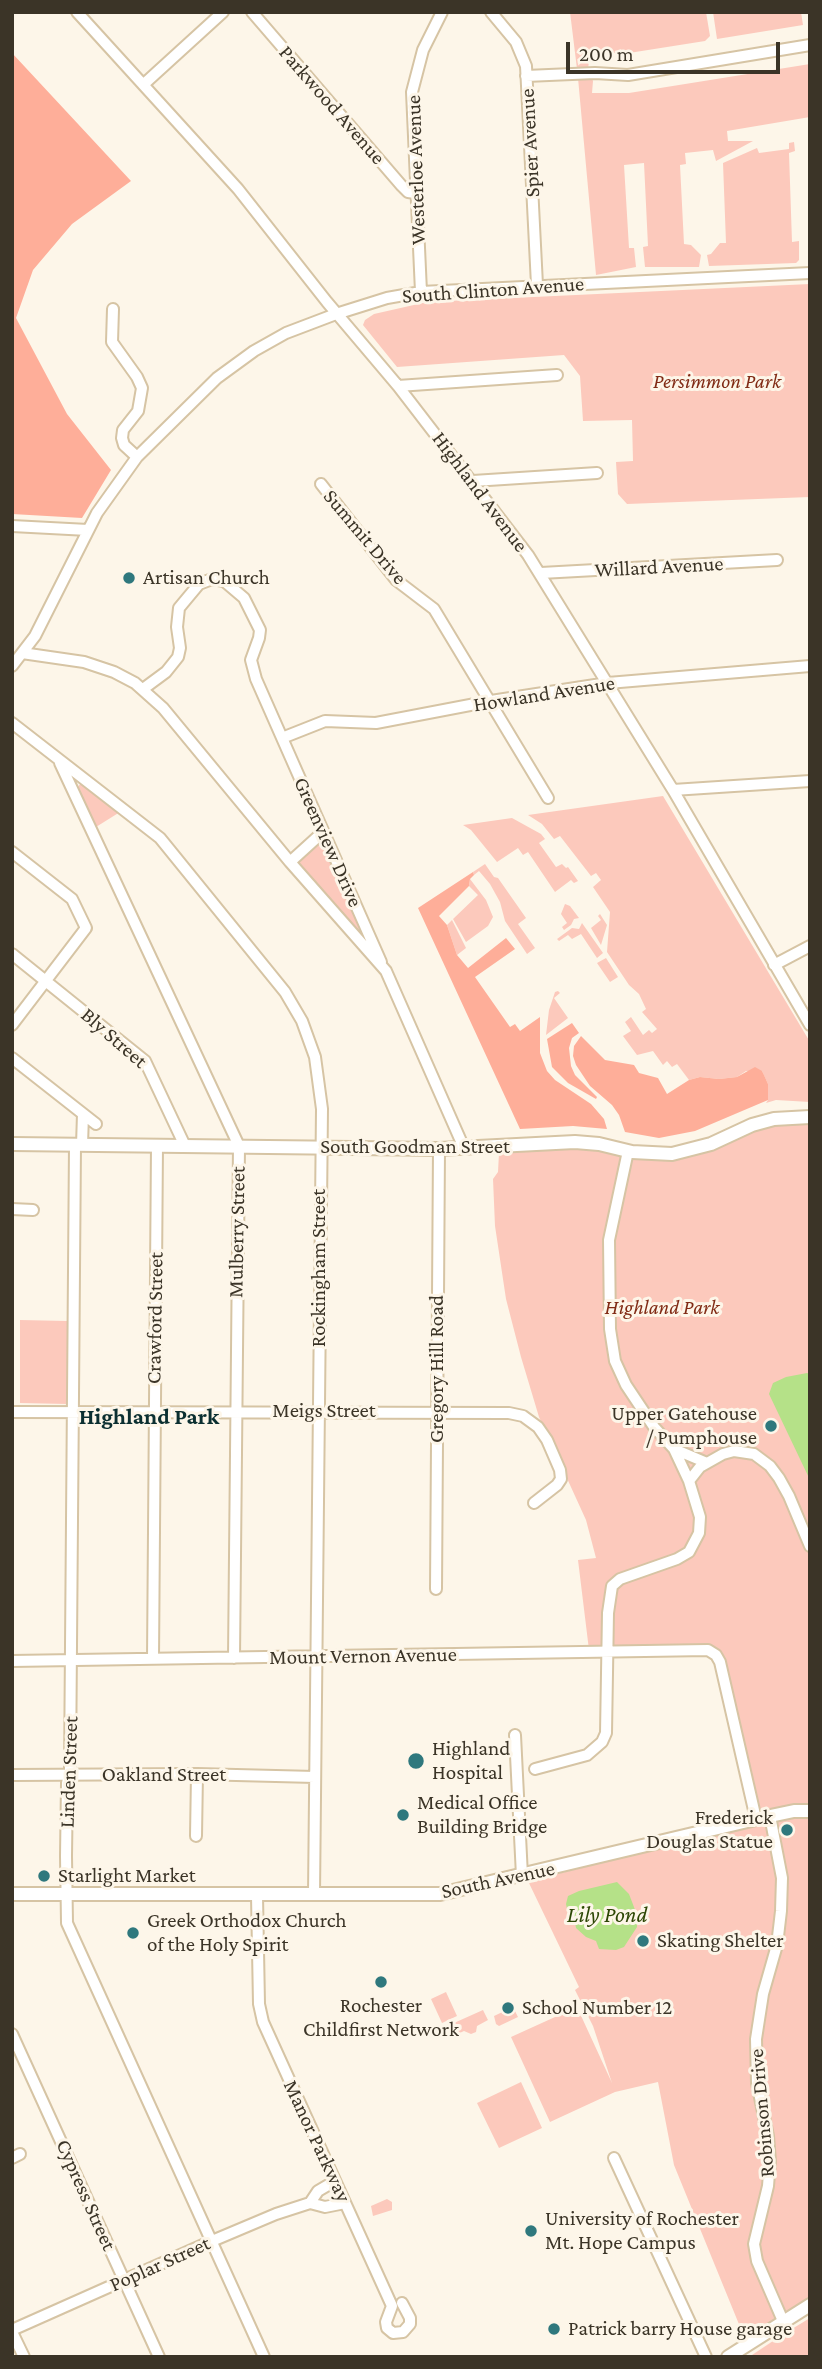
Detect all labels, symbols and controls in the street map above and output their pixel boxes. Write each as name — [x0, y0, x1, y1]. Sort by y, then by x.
scale bar — [570, 28, 784, 72]
street label: Parkwood Avenue — [273, 40, 391, 170]
text: 200 m — [579, 42, 634, 66]
street label: Spier Avenue — [515, 88, 545, 198]
street label: Westerloe Avenue — [401, 95, 431, 245]
street label: South Clinton Avenue — [401, 271, 585, 309]
park label: Persimmon Park — [653, 369, 781, 395]
street label: Highland Avenue — [427, 427, 533, 557]
street label: Summit Drive — [318, 484, 412, 590]
street label: Willard Avenue — [594, 551, 724, 583]
place label: Artisan Church — [143, 565, 270, 591]
marker: Artisan Church — [121, 570, 137, 586]
street label: Howland Avenue — [471, 670, 617, 718]
street label: Greenview Drive — [288, 773, 368, 911]
street label: Bly Street — [76, 1002, 152, 1074]
street label: South Goodman Street — [320, 1134, 510, 1160]
street label: Mulberry Street — [223, 1166, 251, 1298]
street label: Rockingham Street — [306, 1189, 332, 1347]
street label: Crawford Street — [141, 1252, 169, 1384]
street label: Gregory Hill Road — [424, 1295, 450, 1443]
park label: Highland Park — [605, 1295, 719, 1321]
street label: Meigs Street — [272, 1398, 376, 1424]
place label: Upper Gatehouse / Pumphouse — [611, 1401, 757, 1451]
district label: Highland Park — [79, 1403, 219, 1431]
marker: Upper Gatehouse / Pumphouse — [763, 1418, 779, 1434]
street label: Mount Vernon Avenue — [269, 1642, 457, 1670]
street label: Linden Street — [54, 1716, 84, 1828]
place label: Highland Hospital — [432, 1736, 510, 1786]
marker: Highland Hospital — [406, 1751, 426, 1771]
street label: Oakland Street — [102, 1762, 226, 1788]
place label: Medical Office Building Bridge — [417, 1790, 547, 1840]
place label: Frederick Douglas Statue — [646, 1805, 773, 1855]
marker: Medical Office Building Bridge — [395, 1807, 411, 1823]
marker: Frederick Douglas Statue — [779, 1822, 795, 1838]
street label: South Avenue — [439, 1856, 557, 1904]
place label: Starlight Market — [58, 1863, 196, 1889]
marker: Starlight Market — [36, 1868, 52, 1884]
water label: Lily Pond — [567, 1901, 647, 1929]
place label: Greek Orthodox Church of the Holy Spirit — [147, 1908, 347, 1958]
marker: Greek Orthodox Church of the Holy Spirit — [125, 1925, 141, 1941]
place label: Skating Shelter — [657, 1928, 784, 1954]
marker: Skating Shelter — [635, 1933, 651, 1949]
marker: Rochester Childfirst Network — [373, 1974, 389, 1990]
place label: Rochester Childfirst Network — [303, 1993, 459, 2043]
place label: School Number 12 — [522, 1995, 672, 2021]
marker: School Number 12 — [500, 2000, 516, 2016]
street label: Robinson Drive — [744, 2048, 780, 2178]
street label: Manor Parkway — [278, 2076, 356, 2206]
street label: Cypress Street — [50, 2136, 122, 2254]
place label: University of Rochester Mt. Hope Campus — [545, 2206, 739, 2256]
marker: University of Rochester Mt. Hope Campus — [523, 2223, 539, 2239]
street label: Poplar Street — [106, 2231, 214, 2297]
place label: Patrick barry House garage — [568, 2316, 792, 2342]
marker: Patrick barry House garage — [546, 2321, 562, 2337]

